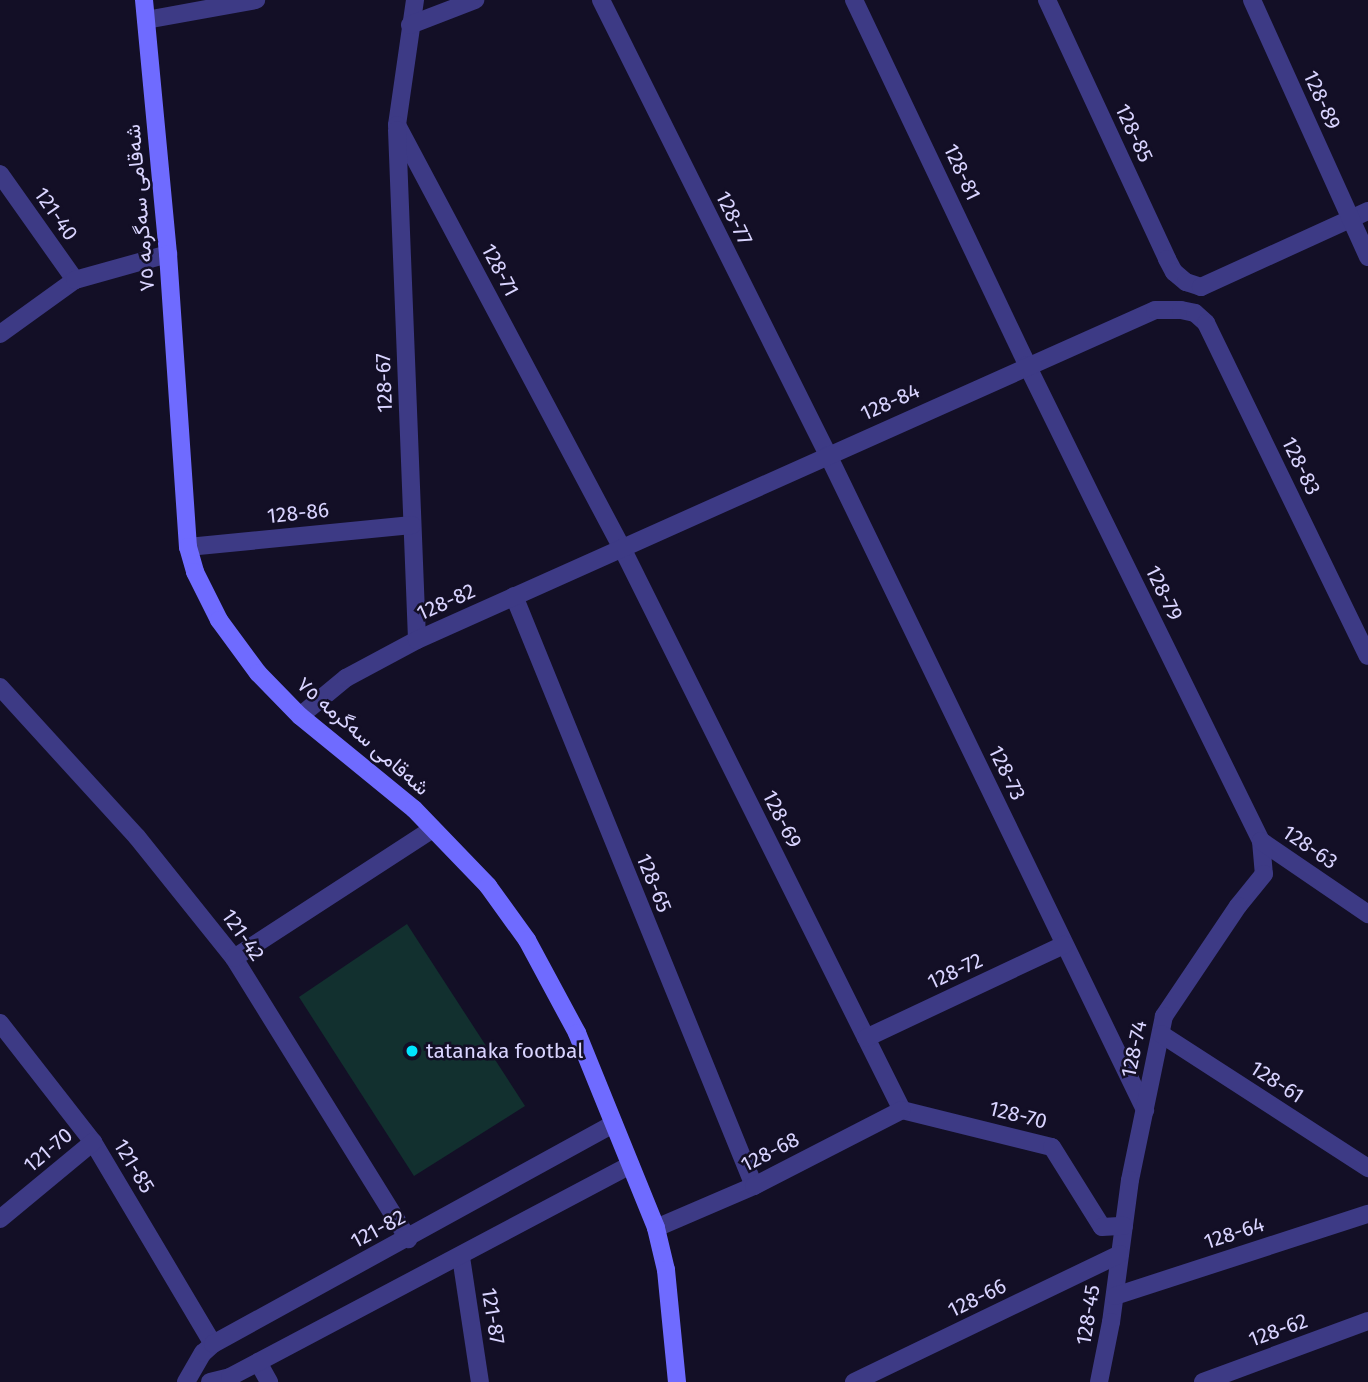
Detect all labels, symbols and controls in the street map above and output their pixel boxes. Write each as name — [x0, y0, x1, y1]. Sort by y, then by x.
street label: 128-89 — [1298, 67, 1346, 133]
street label: 128-85 — [1110, 100, 1158, 166]
street label: شەقامی سەگرمە ٧٥ — [120, 123, 160, 293]
street label: 128-81 — [938, 140, 986, 204]
street label: 121-40 — [29, 183, 83, 245]
street label: 128-77 — [710, 187, 758, 249]
street label: 128-71 — [476, 239, 524, 301]
street label: 128-67 — [370, 353, 398, 413]
street label: 128-84 — [856, 378, 924, 426]
street label: 128-83 — [1276, 433, 1326, 499]
street label: 128-86 — [266, 497, 330, 529]
street label: 128-79 — [1140, 561, 1188, 625]
street label: 128-82 — [413, 578, 479, 626]
street label: شەقامی سەگرمە ٧٥ — [291, 671, 435, 801]
street label: 128-73 — [983, 741, 1031, 805]
street label: 128-69 — [757, 786, 807, 852]
street label: 128-63 — [1278, 820, 1342, 874]
street label: 128-65 — [631, 850, 677, 916]
street label: 121-42 — [216, 904, 270, 966]
street label: 128-72 — [924, 947, 986, 995]
street label: 128-74 — [1116, 1018, 1152, 1080]
place label: tatanaka footbal — [426, 1038, 583, 1064]
marker: tatanaka footbal — [404, 1043, 420, 1059]
street label: 128-61 — [1245, 1055, 1309, 1109]
street label: 128-70 — [986, 1096, 1050, 1134]
street label: 121-70 — [18, 1122, 78, 1178]
street label: 128-68 — [737, 1127, 803, 1177]
street label: 121-85 — [108, 1134, 160, 1198]
street label: 121-82 — [346, 1204, 410, 1254]
street label: 128-64 — [1201, 1211, 1267, 1255]
street label: 128-66 — [944, 1273, 1010, 1323]
street label: 128-45 — [1071, 1283, 1105, 1347]
street label: 121-87 — [476, 1286, 510, 1346]
street label: 128-62 — [1245, 1308, 1311, 1352]

